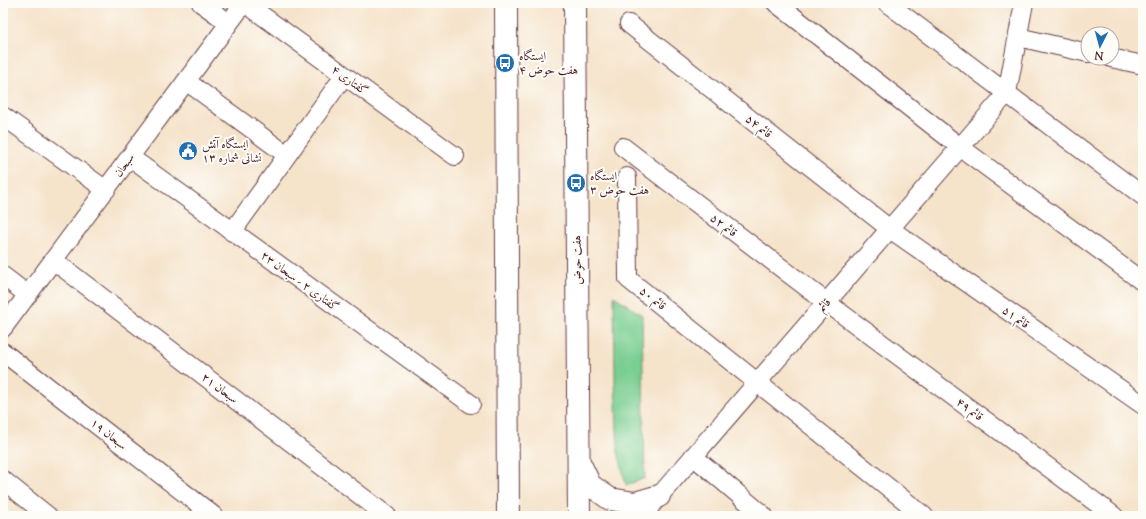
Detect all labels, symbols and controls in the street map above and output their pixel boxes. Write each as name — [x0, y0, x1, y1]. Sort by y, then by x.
north arrow — [1080, 26, 1120, 66]
text: N — [1094, 47, 1105, 63]
place label: ایستگاه هفت حوض ۴ — [519, 48, 578, 80]
bus stop icon: ایستگاه هفت حوض ۴ — [494, 52, 516, 74]
street label: گفتاری ۴ — [327, 61, 372, 100]
street label: قائم ۵۴ — [740, 110, 776, 144]
place label: ایستگاه آتش نشانی شماره ۱۳ — [202, 136, 262, 168]
public building icon: ایستگاه آتش نشانی شماره ۱۳ — [177, 140, 199, 162]
street label: سبحان — [110, 150, 140, 181]
place label: ایستگاه هفت حوض ۳ — [590, 168, 649, 200]
bus stop icon: ایستگاه هفت حوض ۳ — [565, 172, 587, 194]
street label: قائم ۵۲ — [705, 210, 741, 243]
street label: هفت حوض — [569, 235, 587, 285]
street label: گفتاری ۲ - سبحان ۲۳ — [256, 247, 342, 317]
street label: قائم ۵۰ — [634, 282, 670, 316]
street label: قائم — [814, 295, 837, 317]
street label: قائم ۵۱ — [997, 302, 1033, 335]
street label: سبحان ۲۱ — [197, 369, 242, 409]
street label: قائم ۴۹ — [951, 394, 987, 427]
street label: سبحان ۱۹ — [86, 415, 131, 455]

